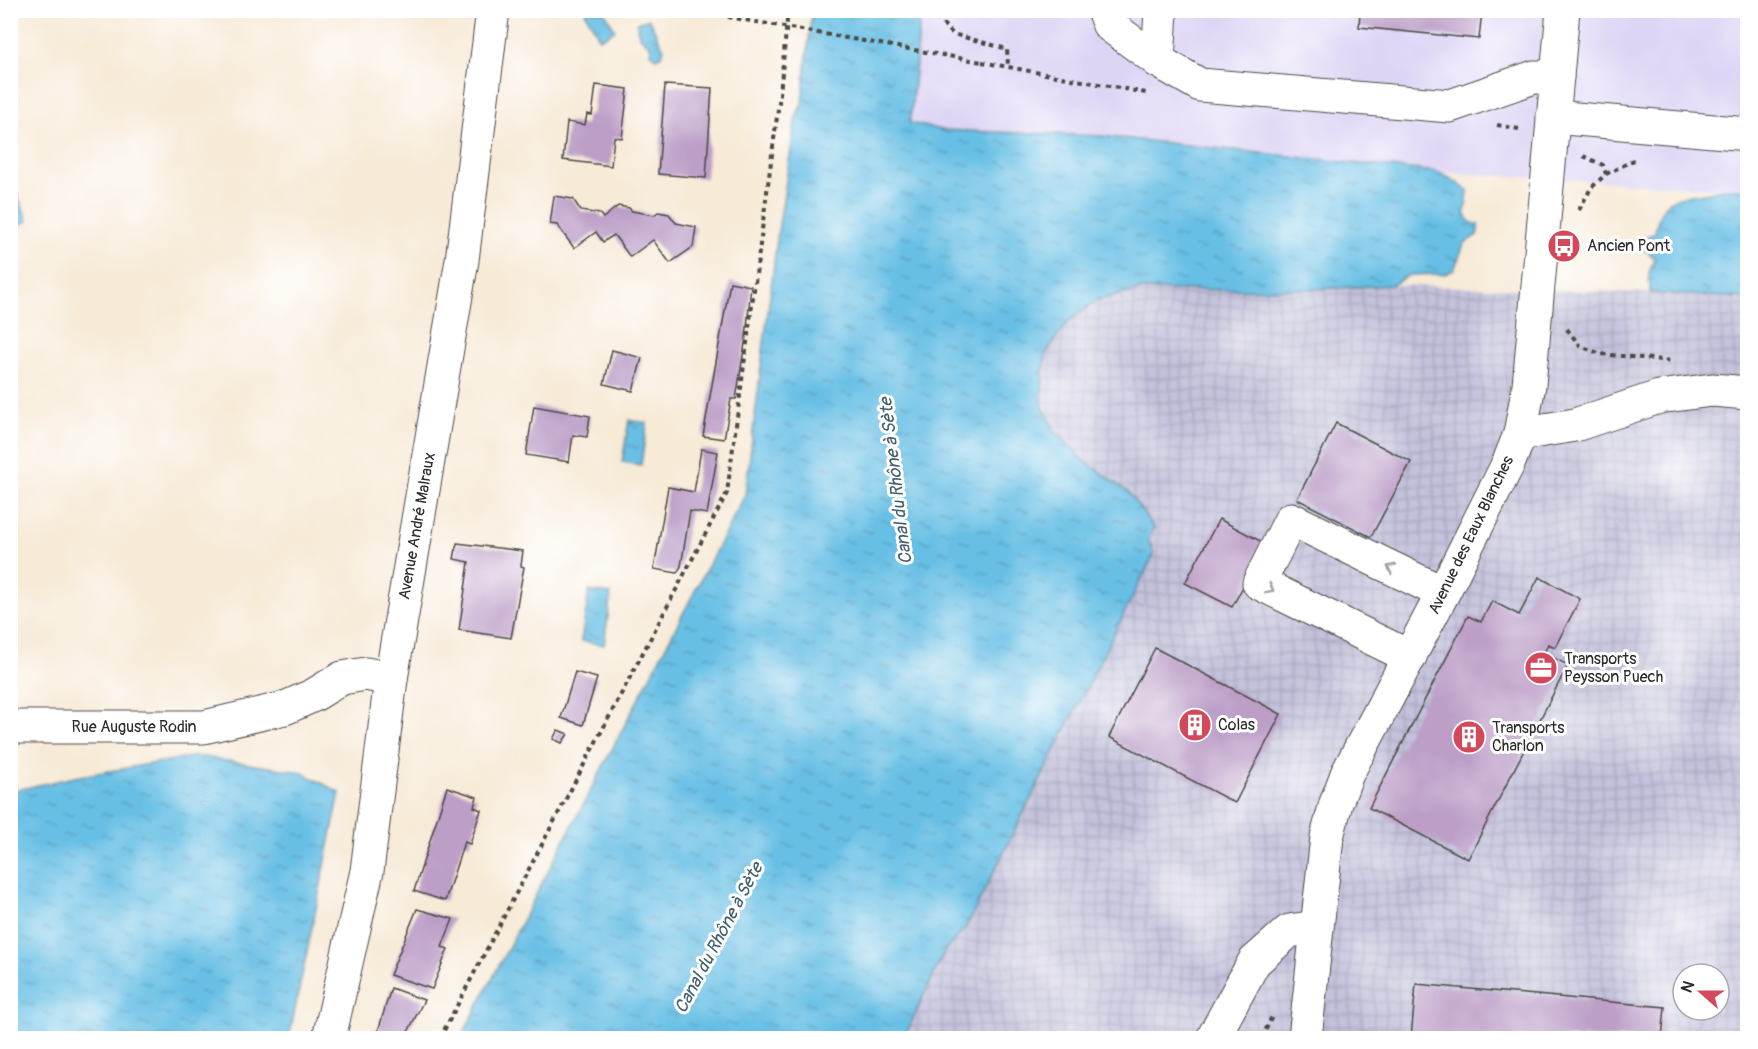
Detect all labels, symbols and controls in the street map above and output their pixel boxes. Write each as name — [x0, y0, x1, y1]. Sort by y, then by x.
bus stop icon: Ancien Pont — [1546, 228, 1582, 264]
place label: Ancien Pont — [1587, 236, 1671, 256]
water label: Canal du Rhône à Sète — [874, 394, 918, 566]
street label: Avenue André Malraux — [394, 451, 440, 601]
street label: Avenue des Eaux Blanches — [1424, 453, 1518, 617]
one-way arrow — [1386, 563, 1397, 575]
one-way arrow — [1263, 581, 1274, 593]
place label: Transports Peysson Puech — [1564, 649, 1663, 687]
office icon: Transports Peysson Puech — [1523, 650, 1559, 686]
building icon: Colas — [1177, 707, 1213, 743]
place label: Colas — [1218, 715, 1255, 735]
street label: Rue Auguste Rodin — [72, 717, 196, 737]
place label: Transports Charlon — [1492, 718, 1564, 756]
building icon: Transports Charlon — [1451, 719, 1487, 755]
water label: Canal du Rhône à Sète — [670, 857, 769, 1017]
north arrow — [1671, 962, 1731, 1022]
text: N — [1677, 978, 1699, 996]

